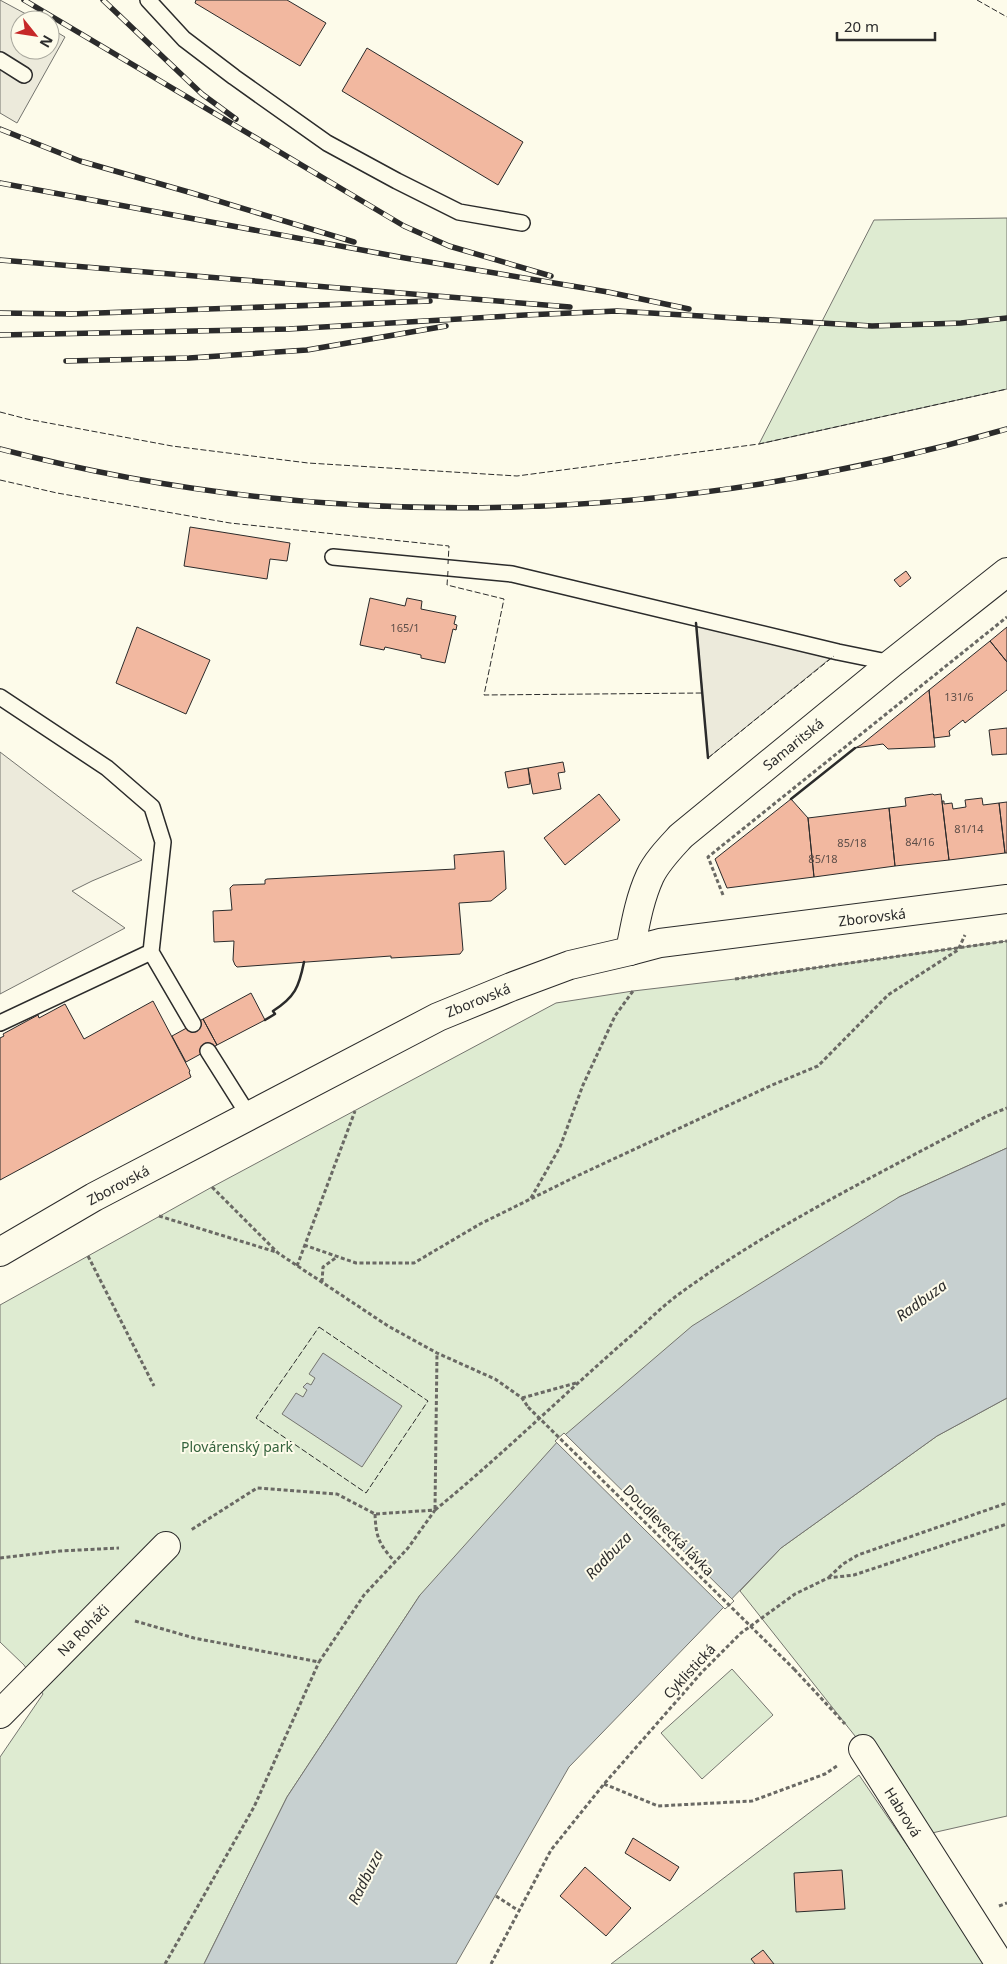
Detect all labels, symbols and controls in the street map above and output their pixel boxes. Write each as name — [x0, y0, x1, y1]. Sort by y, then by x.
north arrow — [10, 10, 60, 60]
scale bar — [837, 10, 934, 42]
text: 20 m — [844, 16, 879, 36]
text: N — [36, 32, 58, 51]
house number: 165/1 — [390, 620, 420, 635]
house number: 131/6 — [944, 689, 974, 704]
street label: Samaritská — [759, 714, 827, 774]
house number: 81/14 — [954, 821, 984, 836]
house number: 84/16 — [905, 834, 935, 849]
house number: 85/18 — [837, 835, 867, 850]
house number: 85/18 — [808, 851, 838, 866]
street label: Zborovská — [837, 903, 907, 931]
street label: Zborovská — [443, 978, 513, 1022]
street label: Zborovská — [84, 1161, 152, 1209]
water label: Radbuza — [892, 1274, 951, 1325]
park label: Plovárenský park — [181, 1437, 294, 1456]
street label: Doudlevecká lávka — [619, 1480, 719, 1580]
water label: Radbuza — [581, 1527, 636, 1583]
street label: Na Roháči — [53, 1600, 113, 1660]
street label: Cyklistická — [659, 1640, 719, 1702]
street label: Habrová — [880, 1783, 926, 1841]
water label: Radbuza — [343, 1846, 387, 1908]

